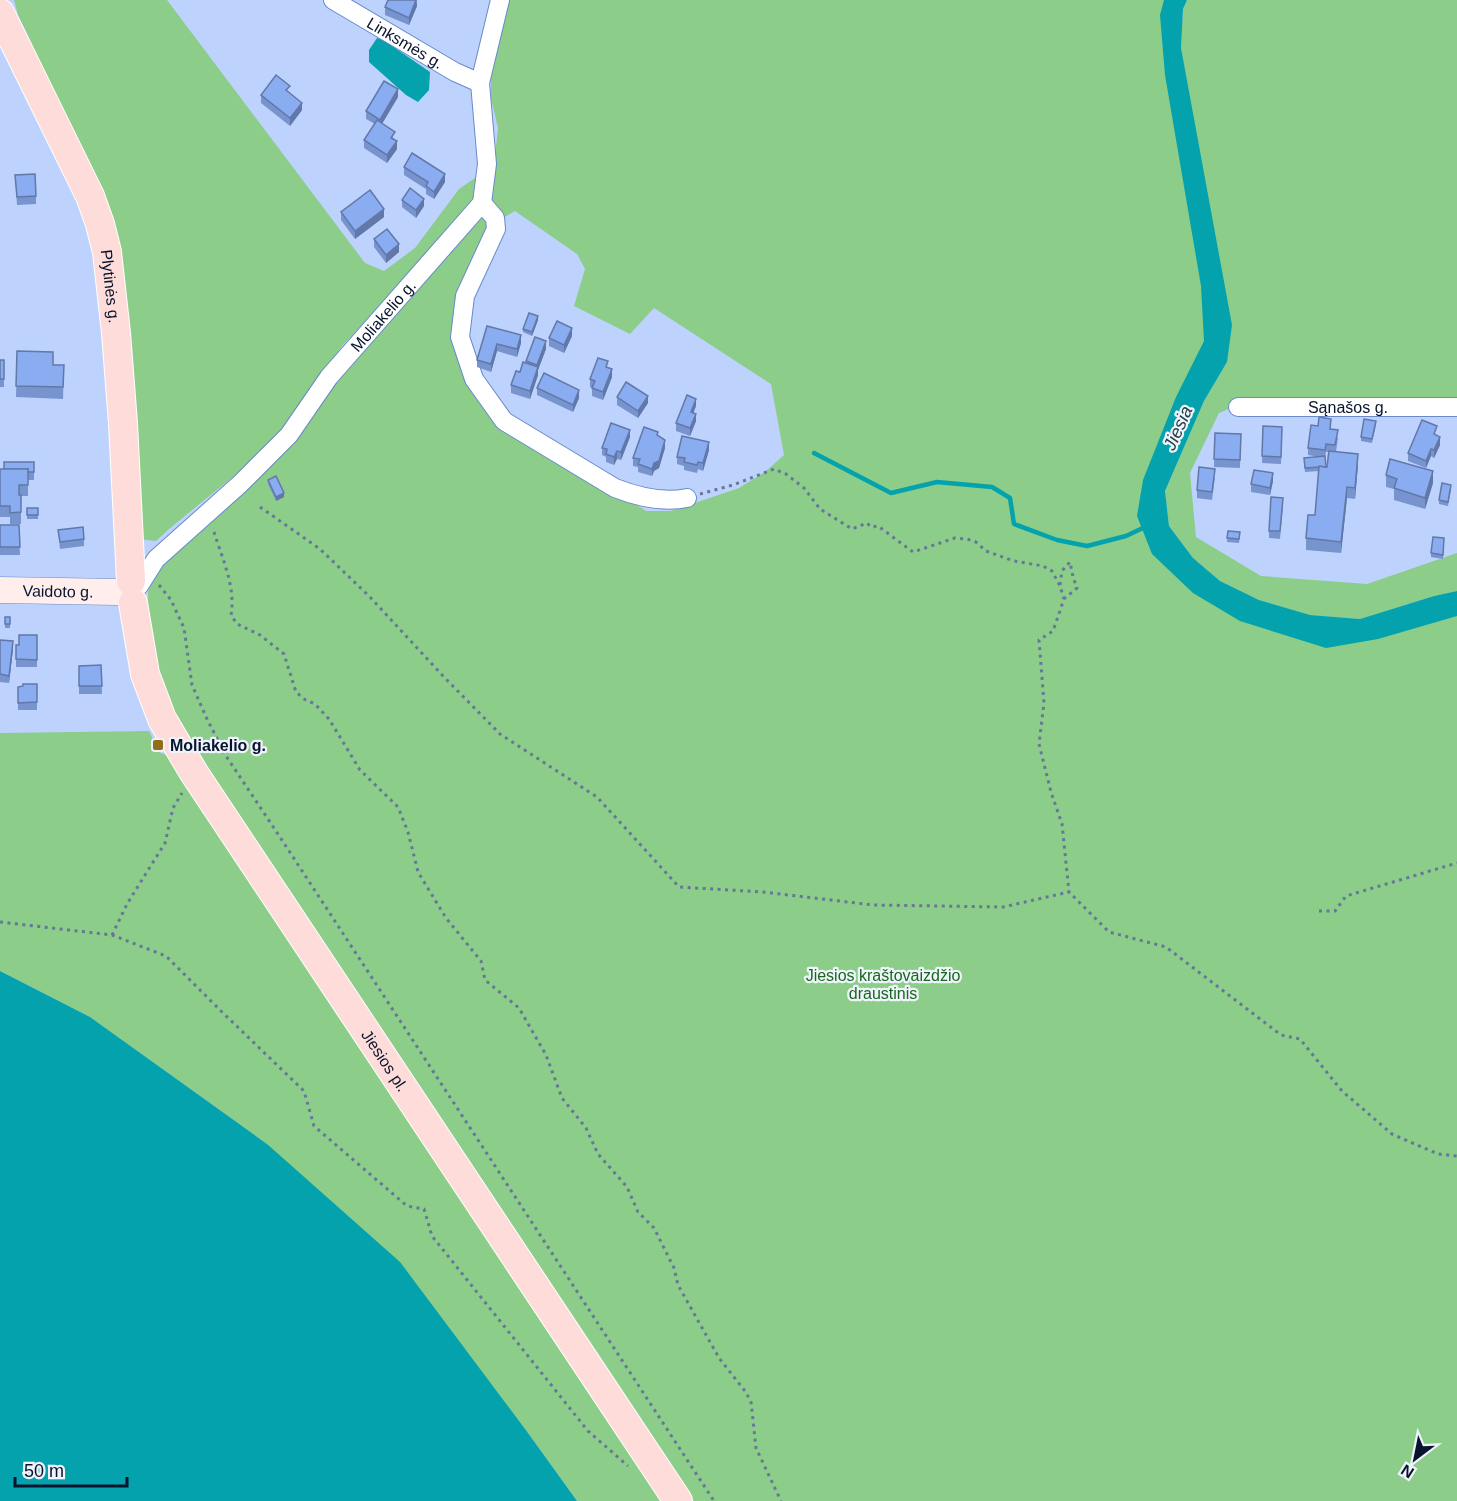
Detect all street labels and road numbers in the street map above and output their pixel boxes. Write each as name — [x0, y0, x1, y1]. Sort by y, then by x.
street label: Linksmės g. — [364, 14, 446, 72]
street label: Plytinės g. — [98, 249, 123, 324]
street label: Moliakelio g. — [347, 277, 419, 355]
street label: Sąnašos g. — [1308, 399, 1388, 416]
street label: Vaidoto g. — [22, 582, 94, 600]
street label: Jiesios pl. — [359, 1026, 412, 1094]

